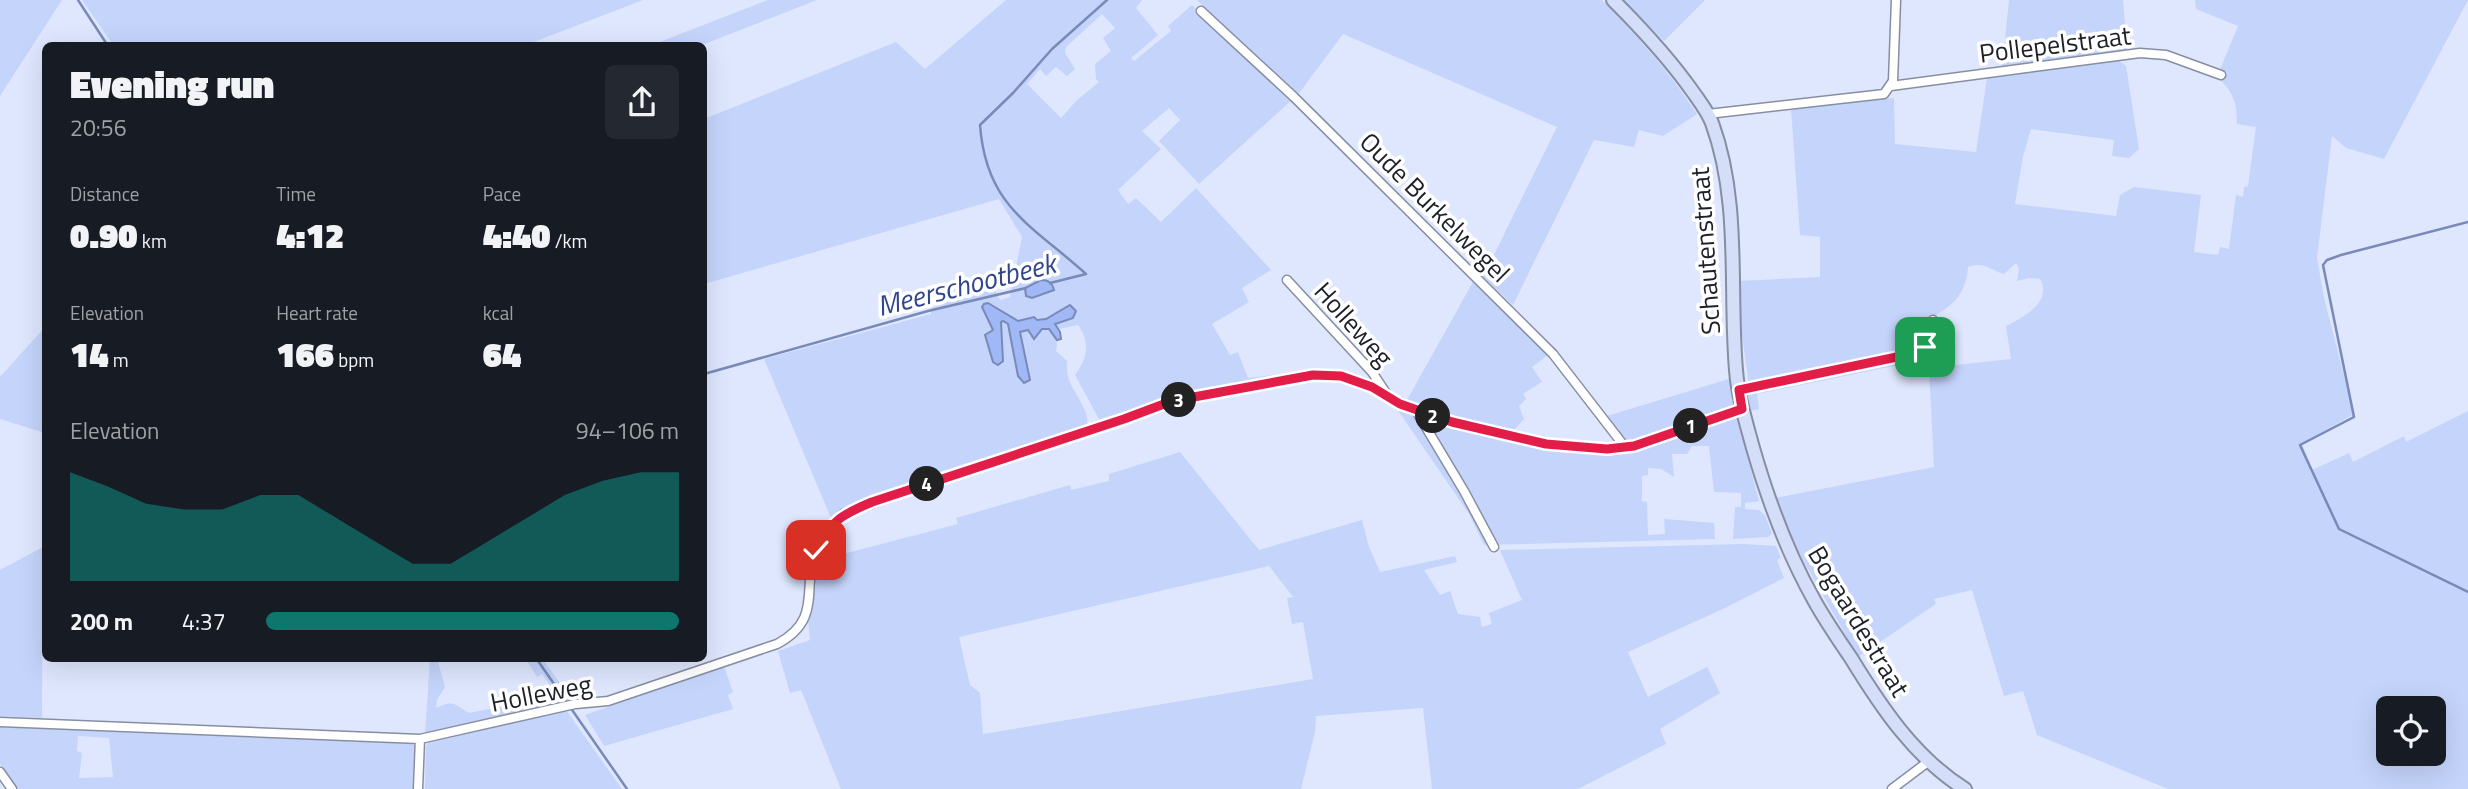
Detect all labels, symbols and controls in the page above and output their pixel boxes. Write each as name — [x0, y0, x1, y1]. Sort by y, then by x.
street label: Pollepelstraat — [1977, 15, 2133, 73]
text: Evening run — [70, 55, 274, 113]
button: share — [605, 65, 679, 139]
text: 20:56 — [70, 110, 127, 145]
street label: Oude Burkelwegel — [1351, 123, 1519, 291]
street label: Schautenstraat — [1680, 166, 1730, 336]
text: Distance — [70, 179, 139, 208]
text: Time — [276, 179, 316, 208]
text: Pace — [483, 179, 521, 208]
text: 0.90 — [70, 208, 138, 262]
text: 4:12 — [276, 208, 344, 262]
text: 4:40 — [483, 208, 551, 262]
text: km — [138, 226, 167, 255]
text: /km — [551, 226, 588, 255]
water label: Meerschootbeek — [872, 240, 1063, 327]
street label: Holleweg — [1305, 273, 1403, 375]
text: Elevation — [70, 298, 144, 327]
text: Heart rate — [276, 298, 358, 327]
text: kcal — [483, 298, 514, 327]
pin — [1895, 317, 1955, 377]
text: 14 — [70, 327, 109, 381]
text: 166 — [276, 327, 334, 381]
text: 64 — [483, 327, 521, 381]
icon: arrive — [1906, 328, 1944, 366]
text: m — [109, 345, 129, 374]
text: bpm — [334, 345, 374, 374]
pin: 3 — [1162, 382, 1196, 418]
text: 3 — [1173, 385, 1184, 414]
pin: 2 — [1416, 398, 1450, 434]
text: 2 — [1427, 401, 1438, 430]
pin: 1 — [1674, 408, 1708, 444]
text: 1 — [1685, 411, 1696, 440]
text: Elevation — [70, 413, 159, 448]
text: 94–106 m — [576, 413, 679, 448]
pin: 4 — [909, 466, 944, 502]
text: 4 — [921, 469, 932, 498]
pin — [786, 520, 846, 580]
icon: check — [797, 531, 835, 569]
street label: Bogaardestraat — [1798, 538, 1920, 704]
text: 200 m — [70, 604, 133, 639]
text: 4:37 — [182, 604, 226, 639]
street label: Holleweg — [487, 664, 595, 722]
map controls — [2376, 696, 2446, 766]
button: locate — [2376, 696, 2446, 766]

